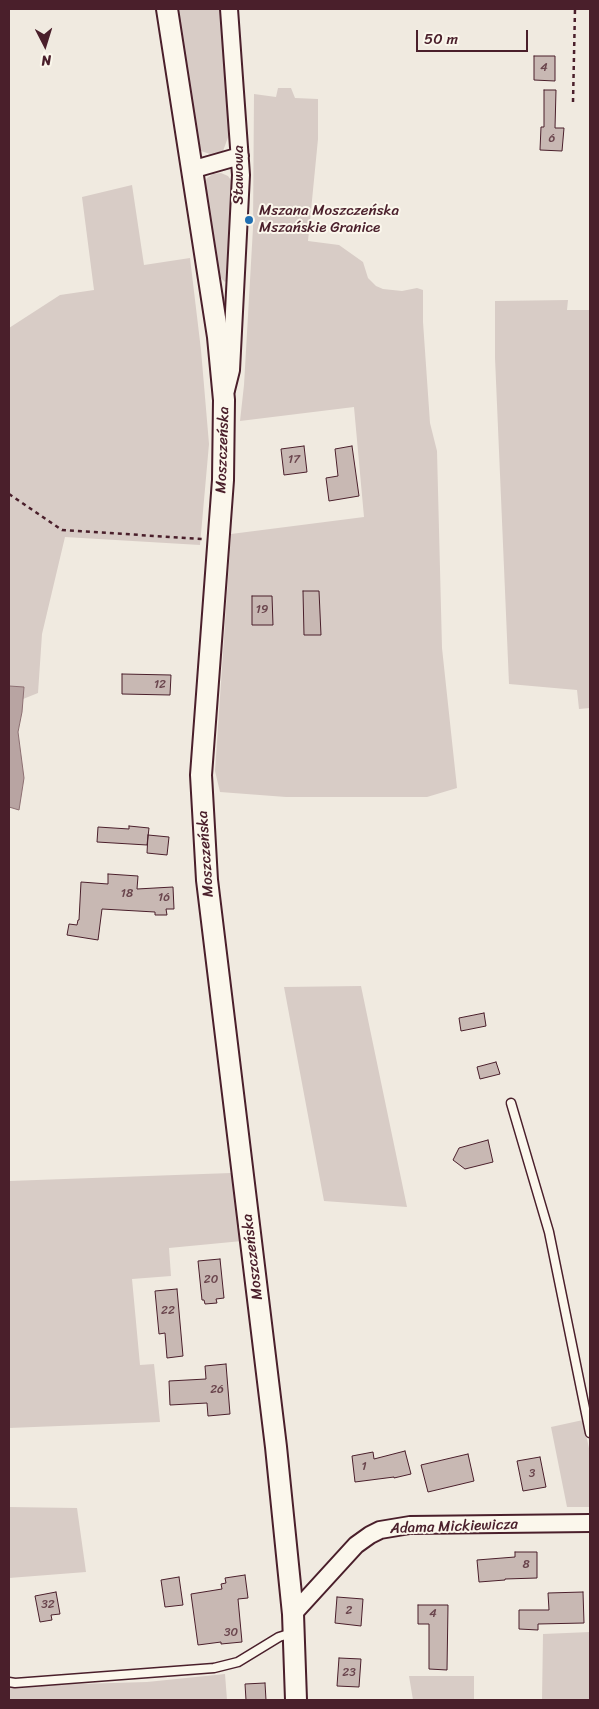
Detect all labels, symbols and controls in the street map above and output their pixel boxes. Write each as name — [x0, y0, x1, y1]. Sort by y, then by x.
north arrow — [20, 20, 70, 70]
scale bar — [419, 20, 532, 52]
text: 50 m — [424, 26, 458, 52]
text: N — [40, 48, 52, 73]
house number: 4 — [540, 61, 548, 75]
house number: 6 — [549, 132, 555, 146]
street label: Stawowa — [230, 145, 248, 205]
place label: Mszana Moszczeńska Mszańskie Granice — [259, 202, 399, 237]
marker: Mszana Moszczeńska Mszańskie Granice — [243, 214, 255, 226]
street label: Moszczeńska — [212, 406, 234, 494]
house number: 17 — [288, 453, 300, 467]
house number: 19 — [256, 603, 268, 617]
house number: 12 — [154, 678, 166, 692]
street label: Moszczeńska — [194, 810, 218, 898]
house number: 18 — [121, 887, 133, 901]
house number: 16 — [158, 891, 170, 905]
street label: Moszczeńska — [239, 1213, 267, 1301]
house number: 20 — [204, 1273, 218, 1287]
house number: 22 — [161, 1304, 175, 1318]
house number: 26 — [210, 1383, 224, 1397]
house number: 1 — [361, 1460, 367, 1474]
house number: 3 — [529, 1467, 535, 1481]
street label: Adama Mickiewicza — [390, 1516, 518, 1538]
house number: 8 — [522, 1558, 530, 1572]
house number: 32 — [41, 1598, 55, 1612]
house number: 2 — [346, 1604, 352, 1618]
house number: 4 — [429, 1607, 437, 1621]
house number: 30 — [224, 1626, 238, 1640]
house number: 23 — [342, 1666, 356, 1680]

